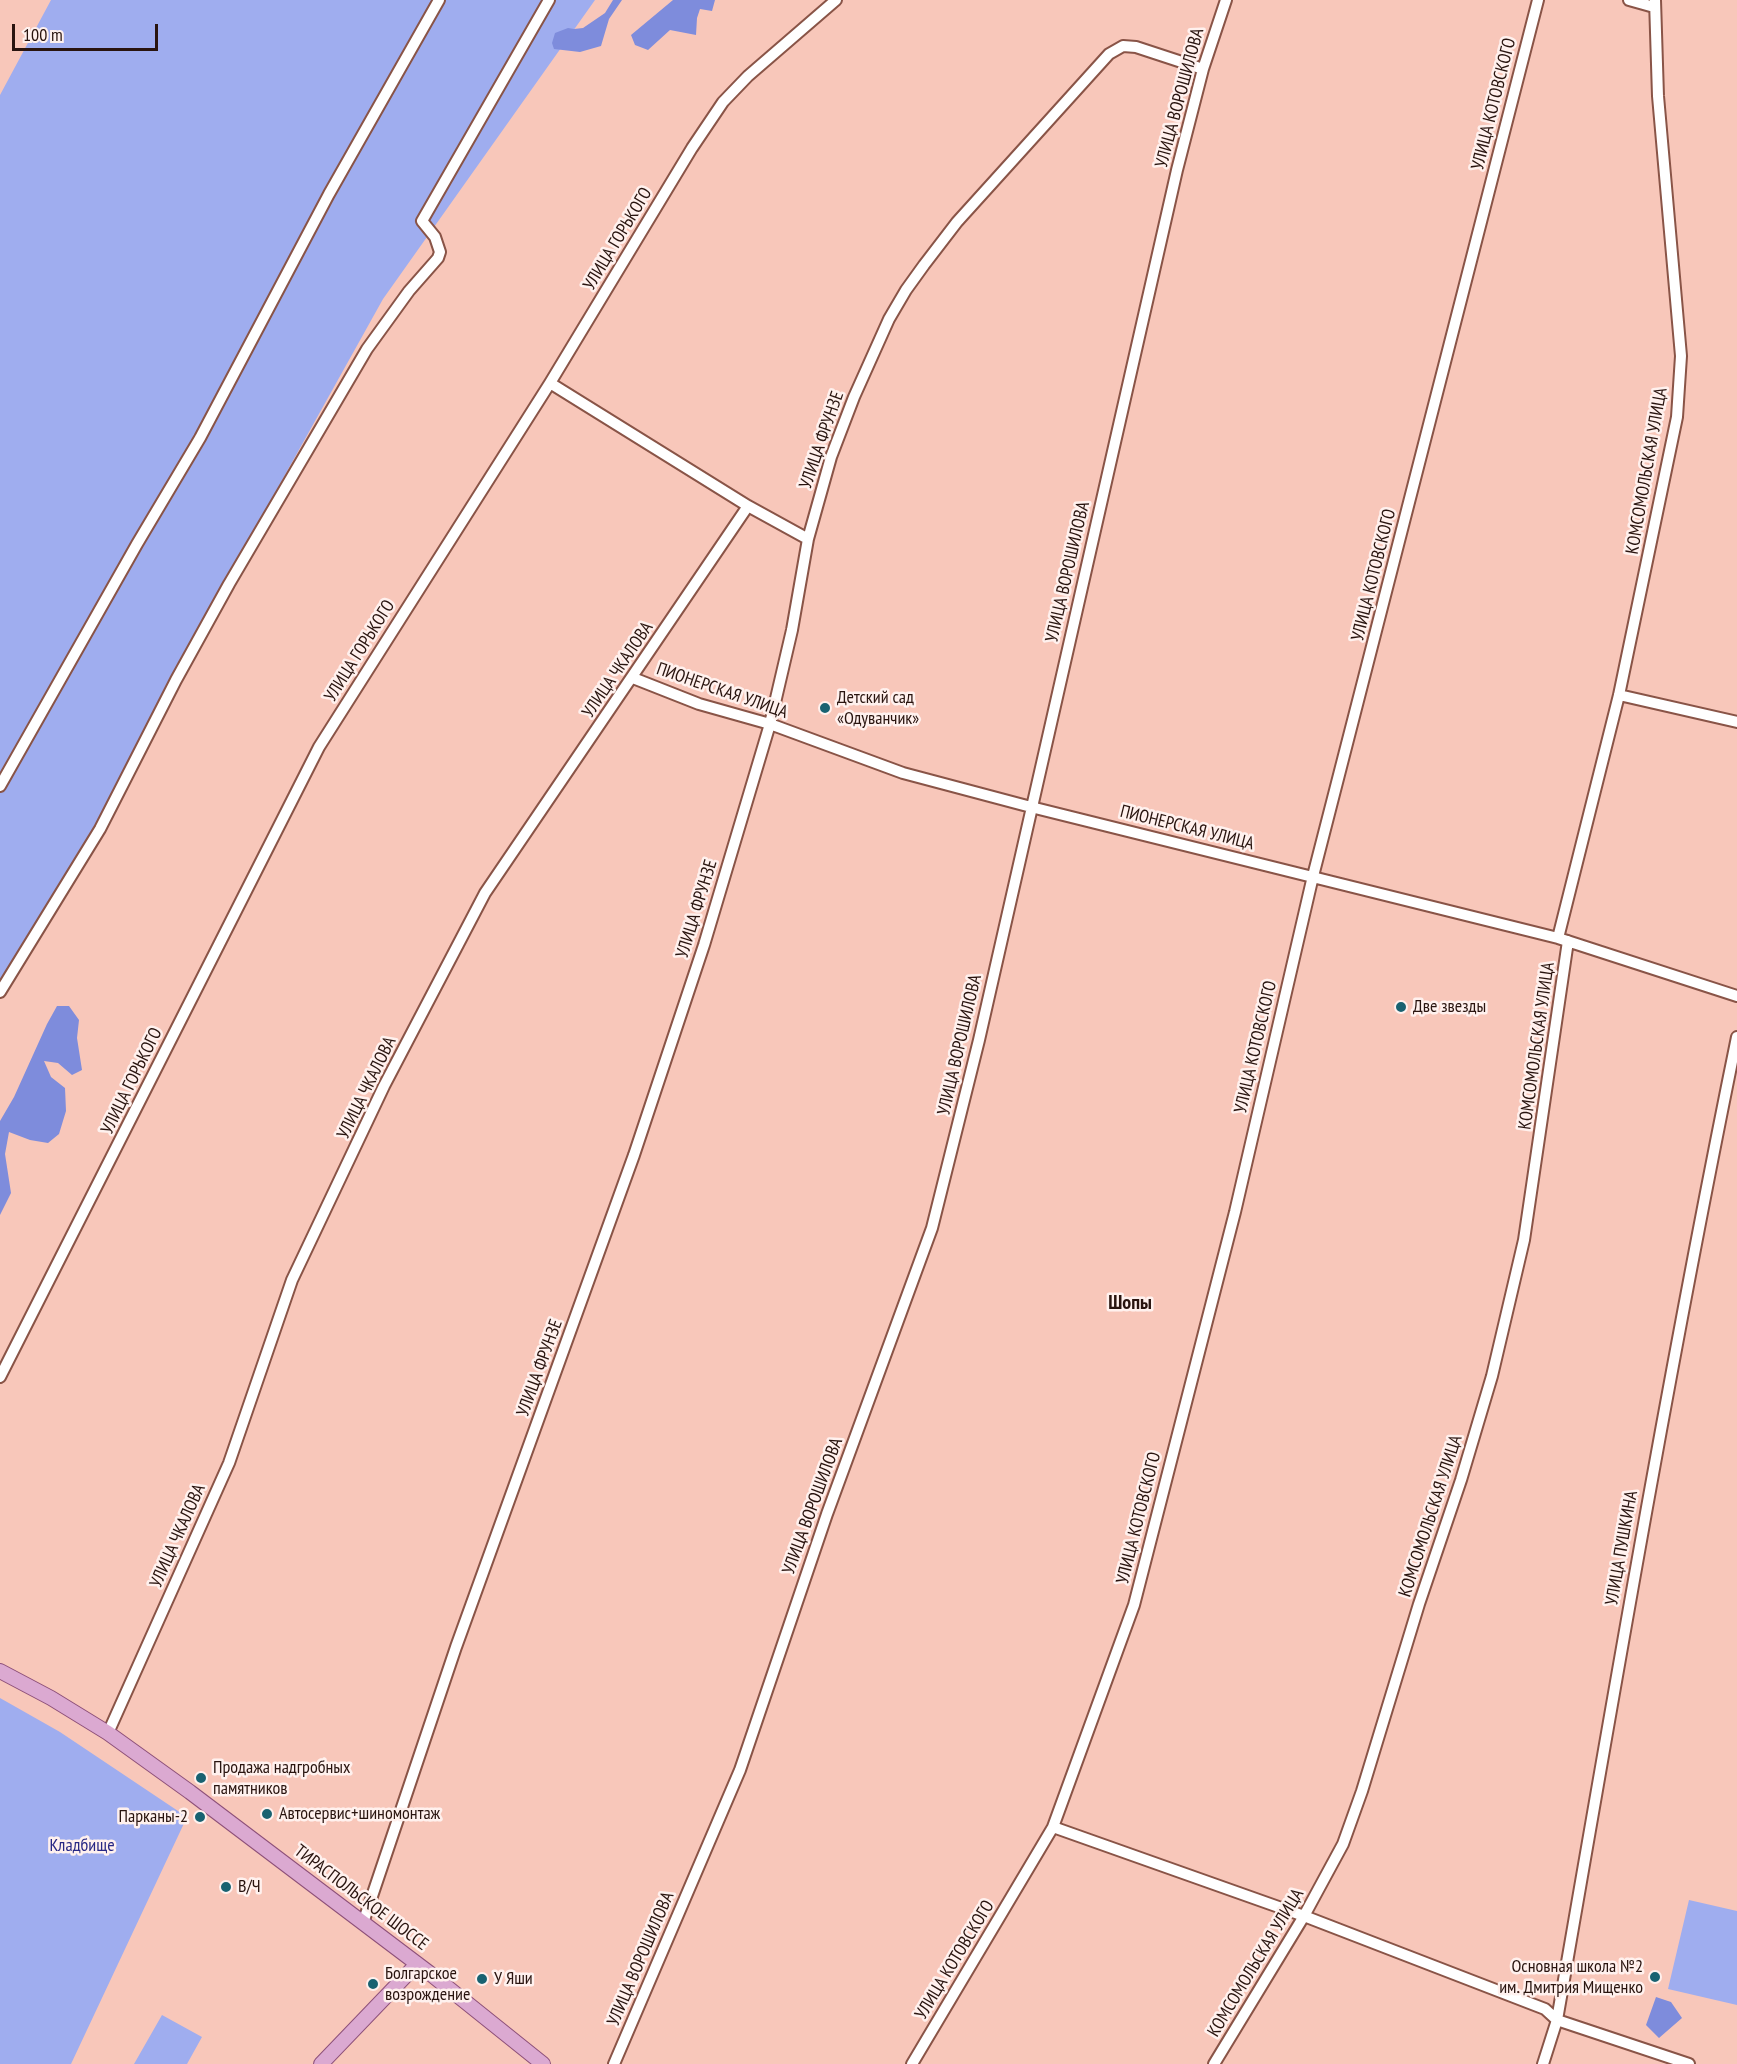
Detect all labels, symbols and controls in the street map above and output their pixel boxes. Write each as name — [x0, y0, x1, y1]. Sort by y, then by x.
scale bar — [15, 12, 160, 50]
text: 100 m — [23, 23, 63, 46]
street label: УЛИЦА ВОРОШИЛОВА — [1151, 26, 1209, 170]
street label: УЛИЦА КОТОВСКОГО — [1467, 36, 1521, 172]
street label: УЛИЦА ГОРЬКОГО — [579, 184, 657, 294]
street label: КОМСОМОЛЬСКАЯ УЛИЦА — [1622, 386, 1672, 556]
street label: УЛИЦА ФРУНЗЕ — [795, 389, 849, 491]
street label: УЛИЦА ВОРОШИЛОВА — [1041, 500, 1095, 644]
street label: УЛИЦА КОТОВСКОГО — [1347, 507, 1401, 643]
street label: УЛИЦА ГОРЬКОГО — [320, 596, 400, 706]
street label: УЛИЦА ЧКАЛОВА — [578, 618, 658, 722]
street label: ПИОНЕРСКАЯ УЛИЦА — [654, 658, 790, 724]
place label: Детский сад «Одуванчик» — [837, 687, 919, 730]
marker: Детский сад «Одуванчик» — [818, 701, 832, 715]
street label: ПИОНЕРСКАЯ УЛИЦА — [1118, 801, 1256, 855]
street label: УЛИЦА ФРУНЗЕ — [672, 857, 722, 961]
street label: КОМСОМОЛЬСКАЯ УЛИЦА — [1515, 961, 1559, 1131]
street label: УЛИЦА ВОРОШИЛОВА — [933, 973, 987, 1117]
street label: УЛИЦА КОТОВСКОГО — [1230, 979, 1282, 1115]
place label: Две звезды — [1413, 996, 1486, 1018]
marker: Две звезды — [1394, 1000, 1408, 1014]
street label: УЛИЦА ГОРЬКОГО — [97, 1024, 167, 1138]
street label: УЛИЦА ЧКАЛОВА — [333, 1033, 401, 1143]
district label: Шопы — [1108, 1291, 1152, 1315]
street label: УЛИЦА ФРУНЗЕ — [512, 1317, 568, 1419]
street label: КОМСОМОЛЬСКАЯ УЛИЦА — [1395, 1432, 1467, 1600]
street label: УЛИЦА ВОРОШИЛОВА — [778, 1435, 848, 1577]
street label: УЛИЦА КОТОВСКОГО — [1112, 1450, 1166, 1586]
street label: УЛИЦА ЧКАЛОВА — [146, 1481, 210, 1591]
street label: УЛИЦА ПУШКИНА — [1601, 1489, 1643, 1607]
place label: Продажа надгробных памятников — [213, 1757, 350, 1800]
marker: Продажа надгробных памятников — [194, 1771, 208, 1785]
place label: Автосервис+шиномонтаж — [279, 1803, 440, 1825]
place label: Парканы-2 — [119, 1806, 188, 1828]
marker: Автосервис+шиномонтаж — [260, 1807, 274, 1821]
marker: Парканы-2 — [193, 1810, 207, 1824]
park label: Кладбище — [49, 1835, 115, 1857]
street label: ТИРАСПОЛЬСКОЕ ШОССЕ — [290, 1841, 432, 1955]
place label: В/Ч — [238, 1876, 261, 1898]
marker: В/Ч — [219, 1880, 233, 1894]
street label: КОМСОМОЛЬСКАЯ УЛИЦА — [1203, 1885, 1309, 2041]
street label: УЛИЦА ВОРОШИЛОВА — [603, 1889, 679, 2029]
street label: УЛИЦА КОТОВСКОГО — [911, 1896, 999, 2024]
place label: Основная школа №2 им. Дмитрия Мищенко — [1499, 1956, 1643, 1998]
place label: Болгарское возрождение — [385, 1963, 470, 2006]
place label: У Яши — [494, 1968, 533, 1990]
marker: Основная школа №2 им. Дмитрия Мищенко — [1648, 1970, 1662, 1984]
marker: У Яши — [475, 1972, 489, 1986]
marker: Болгарское возрождение — [366, 1977, 380, 1991]

